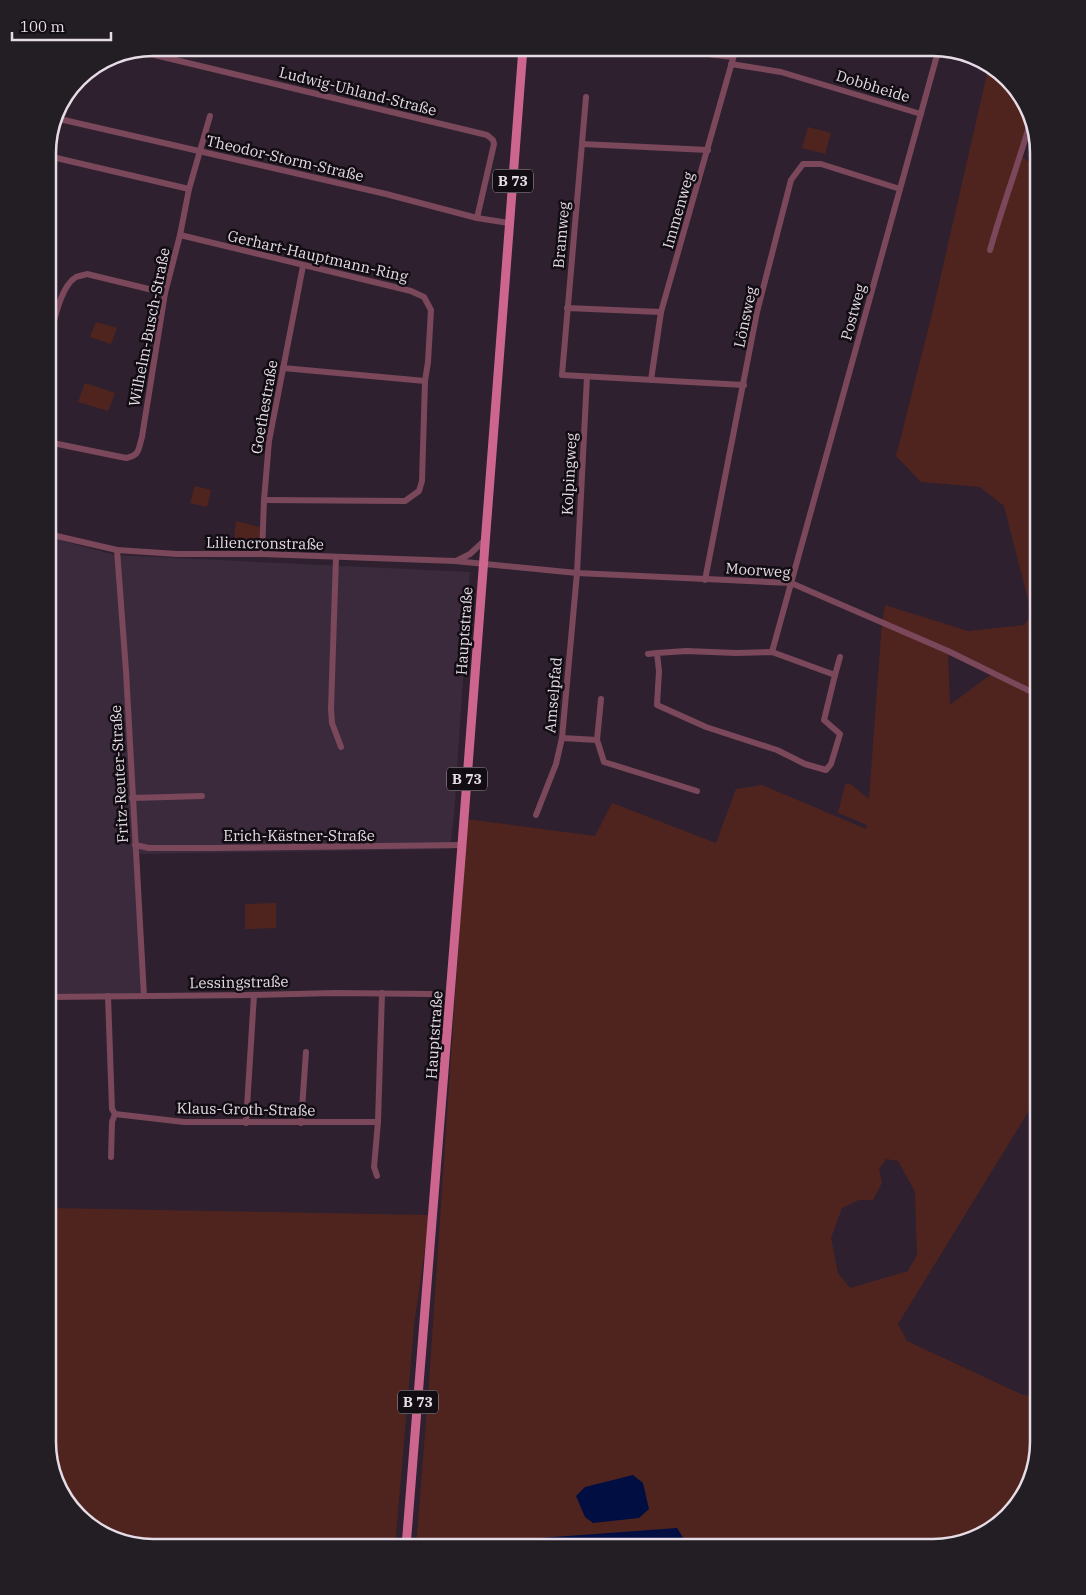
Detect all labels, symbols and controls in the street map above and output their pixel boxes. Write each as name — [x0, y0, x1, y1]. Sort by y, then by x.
scale bar — [12, 10, 111, 42]
text: 100 m — [20, 17, 65, 36]
street label: Ludwig-Uhland-Straße — [277, 62, 439, 120]
street label: Dobbheide — [834, 66, 912, 106]
street label: Theodor-Storm-Straße — [204, 131, 366, 185]
street label: Immenweg — [658, 169, 698, 251]
road number: B 73 — [493, 170, 533, 192]
street label: Bramweg — [549, 201, 573, 269]
street label: Gerhart-Hauptmann-Ring — [226, 226, 410, 286]
street label: Wilhelm-Busch-Straße — [124, 246, 174, 408]
street label: Postweg — [836, 282, 870, 342]
street label: Lönsweg — [729, 285, 761, 349]
street label: Goethestraße — [246, 358, 282, 456]
street label: Kolpingweg — [557, 432, 581, 516]
street label: Liliencronstraße — [206, 532, 324, 554]
street label: Moorweg — [725, 558, 791, 582]
street label: Hauptstraße — [451, 586, 477, 676]
street label: Amselpfad — [540, 656, 566, 734]
street label: Fritz-Reuter-Straße — [106, 705, 132, 843]
road number: B 73 — [447, 768, 487, 791]
street label: Erich-Kästner-Straße — [223, 826, 375, 845]
street label: Lessingstraße — [189, 972, 289, 992]
street label: Hauptstraße — [421, 990, 447, 1080]
street label: Klaus-Groth-Straße — [177, 1098, 315, 1120]
road number: B 73 — [398, 1390, 438, 1414]

